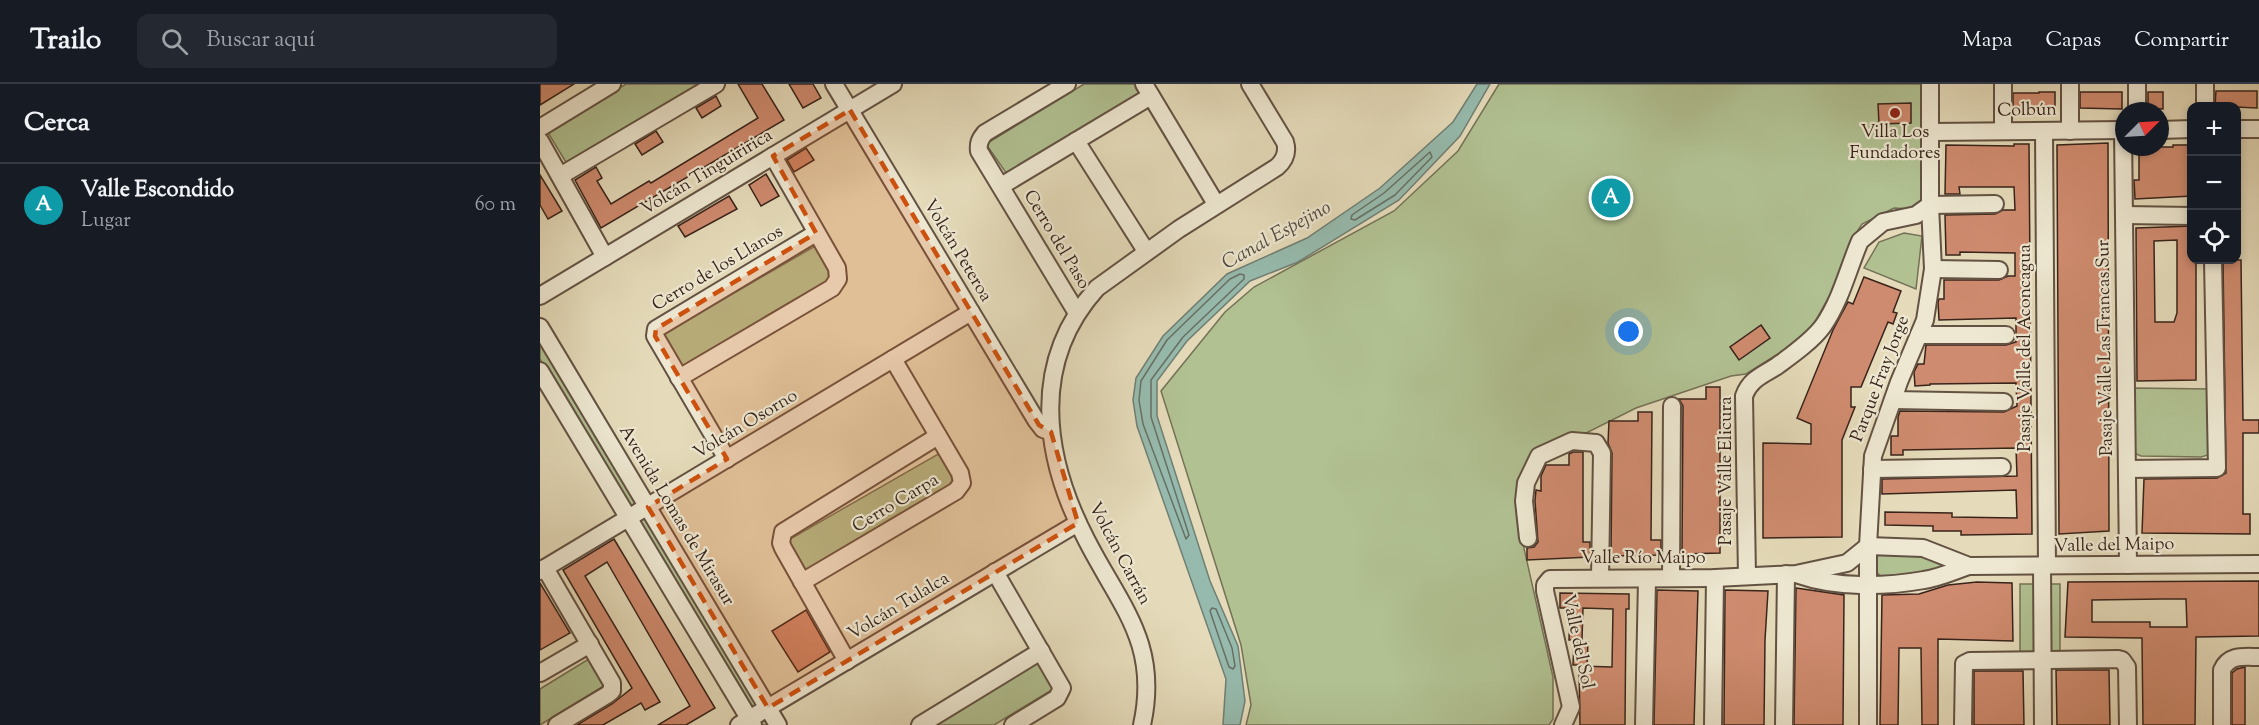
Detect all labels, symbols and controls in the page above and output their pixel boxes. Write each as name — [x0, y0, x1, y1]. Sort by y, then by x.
search box — [137, 14, 557, 68]
text: Trailo — [30, 21, 101, 61]
icon: search — [158, 25, 191, 58]
text: Buscar aquí — [206, 25, 315, 57]
text: Mapa — [1962, 26, 2012, 56]
text: Capas — [2045, 26, 2101, 56]
text: Compartir — [2134, 26, 2229, 56]
street label: Colbún — [1997, 97, 2057, 125]
north arrow — [2115, 102, 2169, 156]
map controls — [2187, 102, 2241, 264]
button: + — [2187, 102, 2241, 156]
text: Cerca — [24, 105, 90, 142]
marker: Villa Los Fundadores — [1888, 106, 1902, 120]
place label: Villa Los Fundadores — [1850, 120, 1940, 167]
street label: Volcán Tinguiririca — [636, 123, 778, 223]
button: − — [2187, 156, 2241, 210]
text: Valle Escondido — [81, 175, 234, 207]
pin: A — [1592, 176, 1630, 220]
street label: Cerro del Paso — [1016, 185, 1096, 295]
text: A — [35, 191, 52, 220]
text: 60 m — [475, 191, 516, 220]
water label: Canal Espejino — [1217, 194, 1337, 278]
street label: Volcán Peteroa — [916, 195, 998, 307]
text: Lugar — [81, 207, 131, 236]
button: locate — [2187, 210, 2241, 264]
street label: Cerro de los Llanos — [647, 220, 789, 318]
street label: Pasaje Valle Las Trancas Sur — [2091, 239, 2121, 456]
street label: Pasaje Valle del Aconcagua — [2013, 244, 2039, 452]
street label: Parque Fray Jorge — [1845, 312, 1917, 446]
your location — [1614, 317, 1643, 346]
street label: Volcán Osorno — [689, 383, 803, 466]
street label: Pasaje Valle Elicura — [1714, 397, 1740, 545]
street label: Avenida Lomas de Mirasur — [612, 421, 740, 611]
street label: Cerro Carpa — [848, 468, 944, 540]
street label: Volcán Carrán — [1081, 498, 1157, 610]
street label: Valle del Maipo — [2053, 532, 2175, 560]
street label: Valle Río Maipo — [1580, 546, 1706, 572]
street label: Volcán Tulalca — [843, 566, 955, 648]
street label: Valle del Sol — [1554, 592, 1600, 692]

